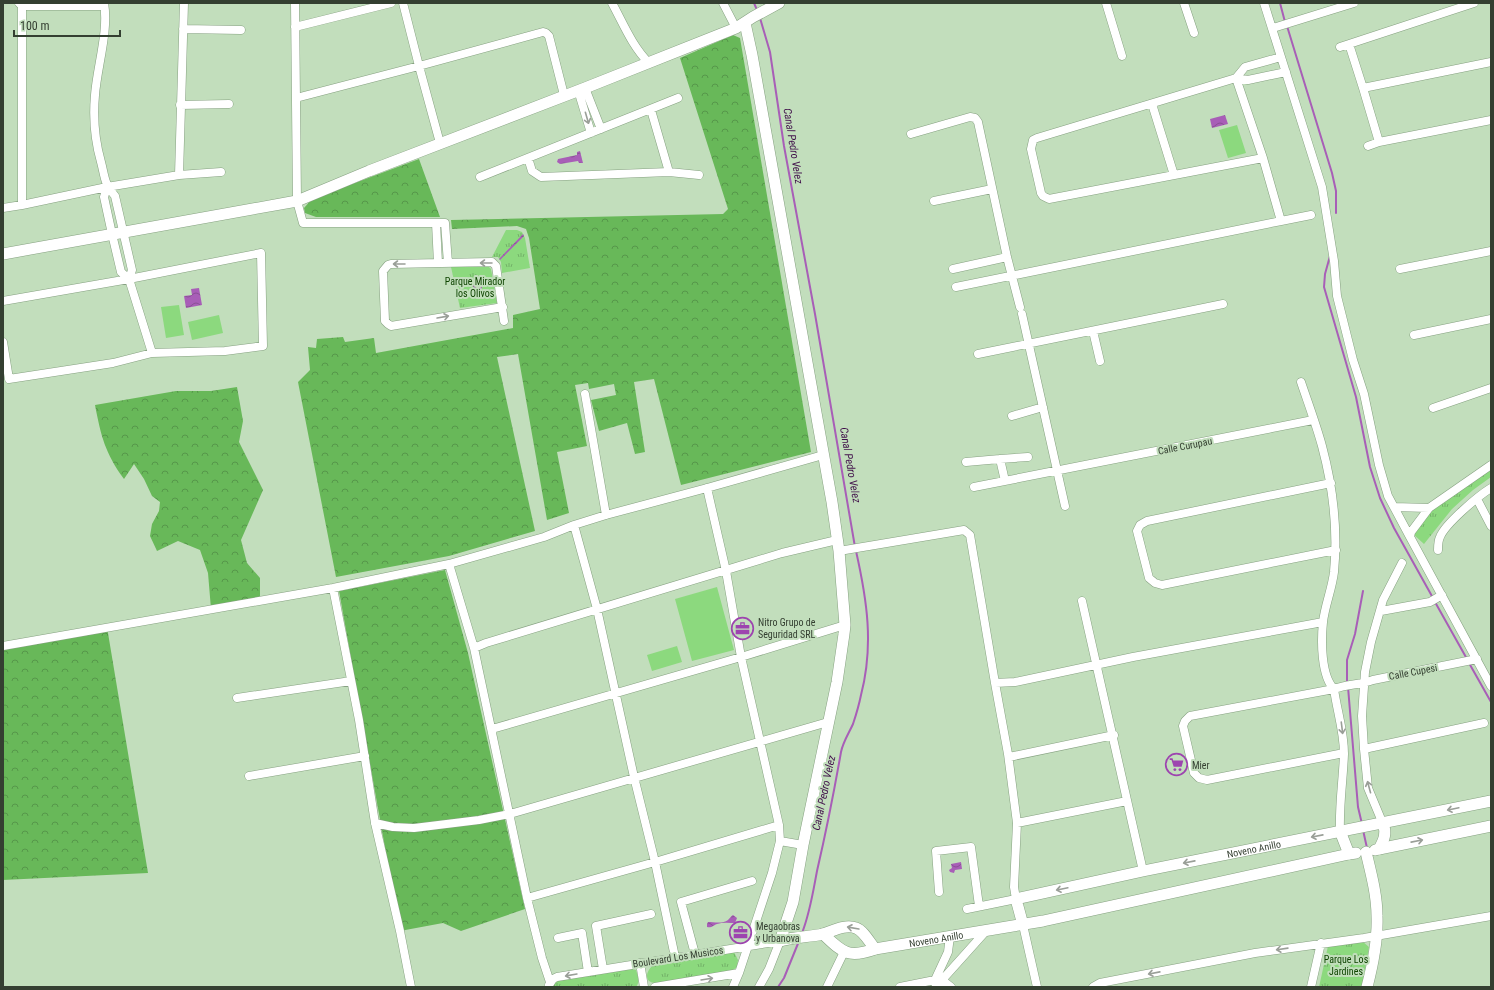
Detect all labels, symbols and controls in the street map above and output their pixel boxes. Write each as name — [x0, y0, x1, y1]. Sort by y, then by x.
scale bar — [14, 12, 120, 38]
text: 100 m — [20, 19, 50, 33]
water label: Canal Pedro Velez — [781, 107, 805, 185]
one-way arrow — [584, 111, 591, 124]
one-way arrow — [480, 259, 493, 267]
one-way arrow — [393, 260, 406, 268]
park label: Parque Mirador los Olivos — [445, 276, 505, 299]
one-way arrow — [437, 313, 450, 321]
water label: Canal Pedro Velez — [837, 426, 863, 504]
street label: Calle Curupau — [1157, 435, 1213, 457]
office icon: Nitro Grupo de Seguridad SRL — [730, 615, 756, 641]
place label: Nitro Grupo de Seguridad SRL — [758, 617, 816, 640]
street label: Calle Cupesi — [1388, 662, 1438, 682]
one-way arrow — [1338, 721, 1346, 734]
supermarket icon: Mier — [1163, 752, 1189, 778]
water label: Canal Pedro Velez — [810, 754, 838, 832]
place label: Mier — [1192, 760, 1210, 771]
one-way arrow — [1365, 781, 1372, 794]
one-way arrow — [1447, 805, 1460, 813]
one-way arrow — [1311, 832, 1324, 840]
one-way arrow — [1410, 837, 1423, 845]
street label: Noveno Anillo — [1226, 838, 1282, 860]
one-way arrow — [1183, 858, 1196, 866]
one-way arrow — [1056, 885, 1069, 893]
office icon: Megaobras y Urbanova — [727, 919, 753, 945]
place label: Megaobras y Urbanova — [756, 921, 801, 944]
one-way arrow — [847, 924, 860, 932]
street label: Noveno Anillo — [908, 929, 964, 949]
street label: Boulevard Los Musicos — [632, 944, 724, 970]
one-way arrow — [1276, 945, 1289, 953]
park label: Parque Los Jardines — [1324, 954, 1369, 977]
one-way arrow — [1148, 969, 1161, 977]
one-way arrow — [565, 971, 578, 979]
one-way arrow — [700, 974, 713, 982]

